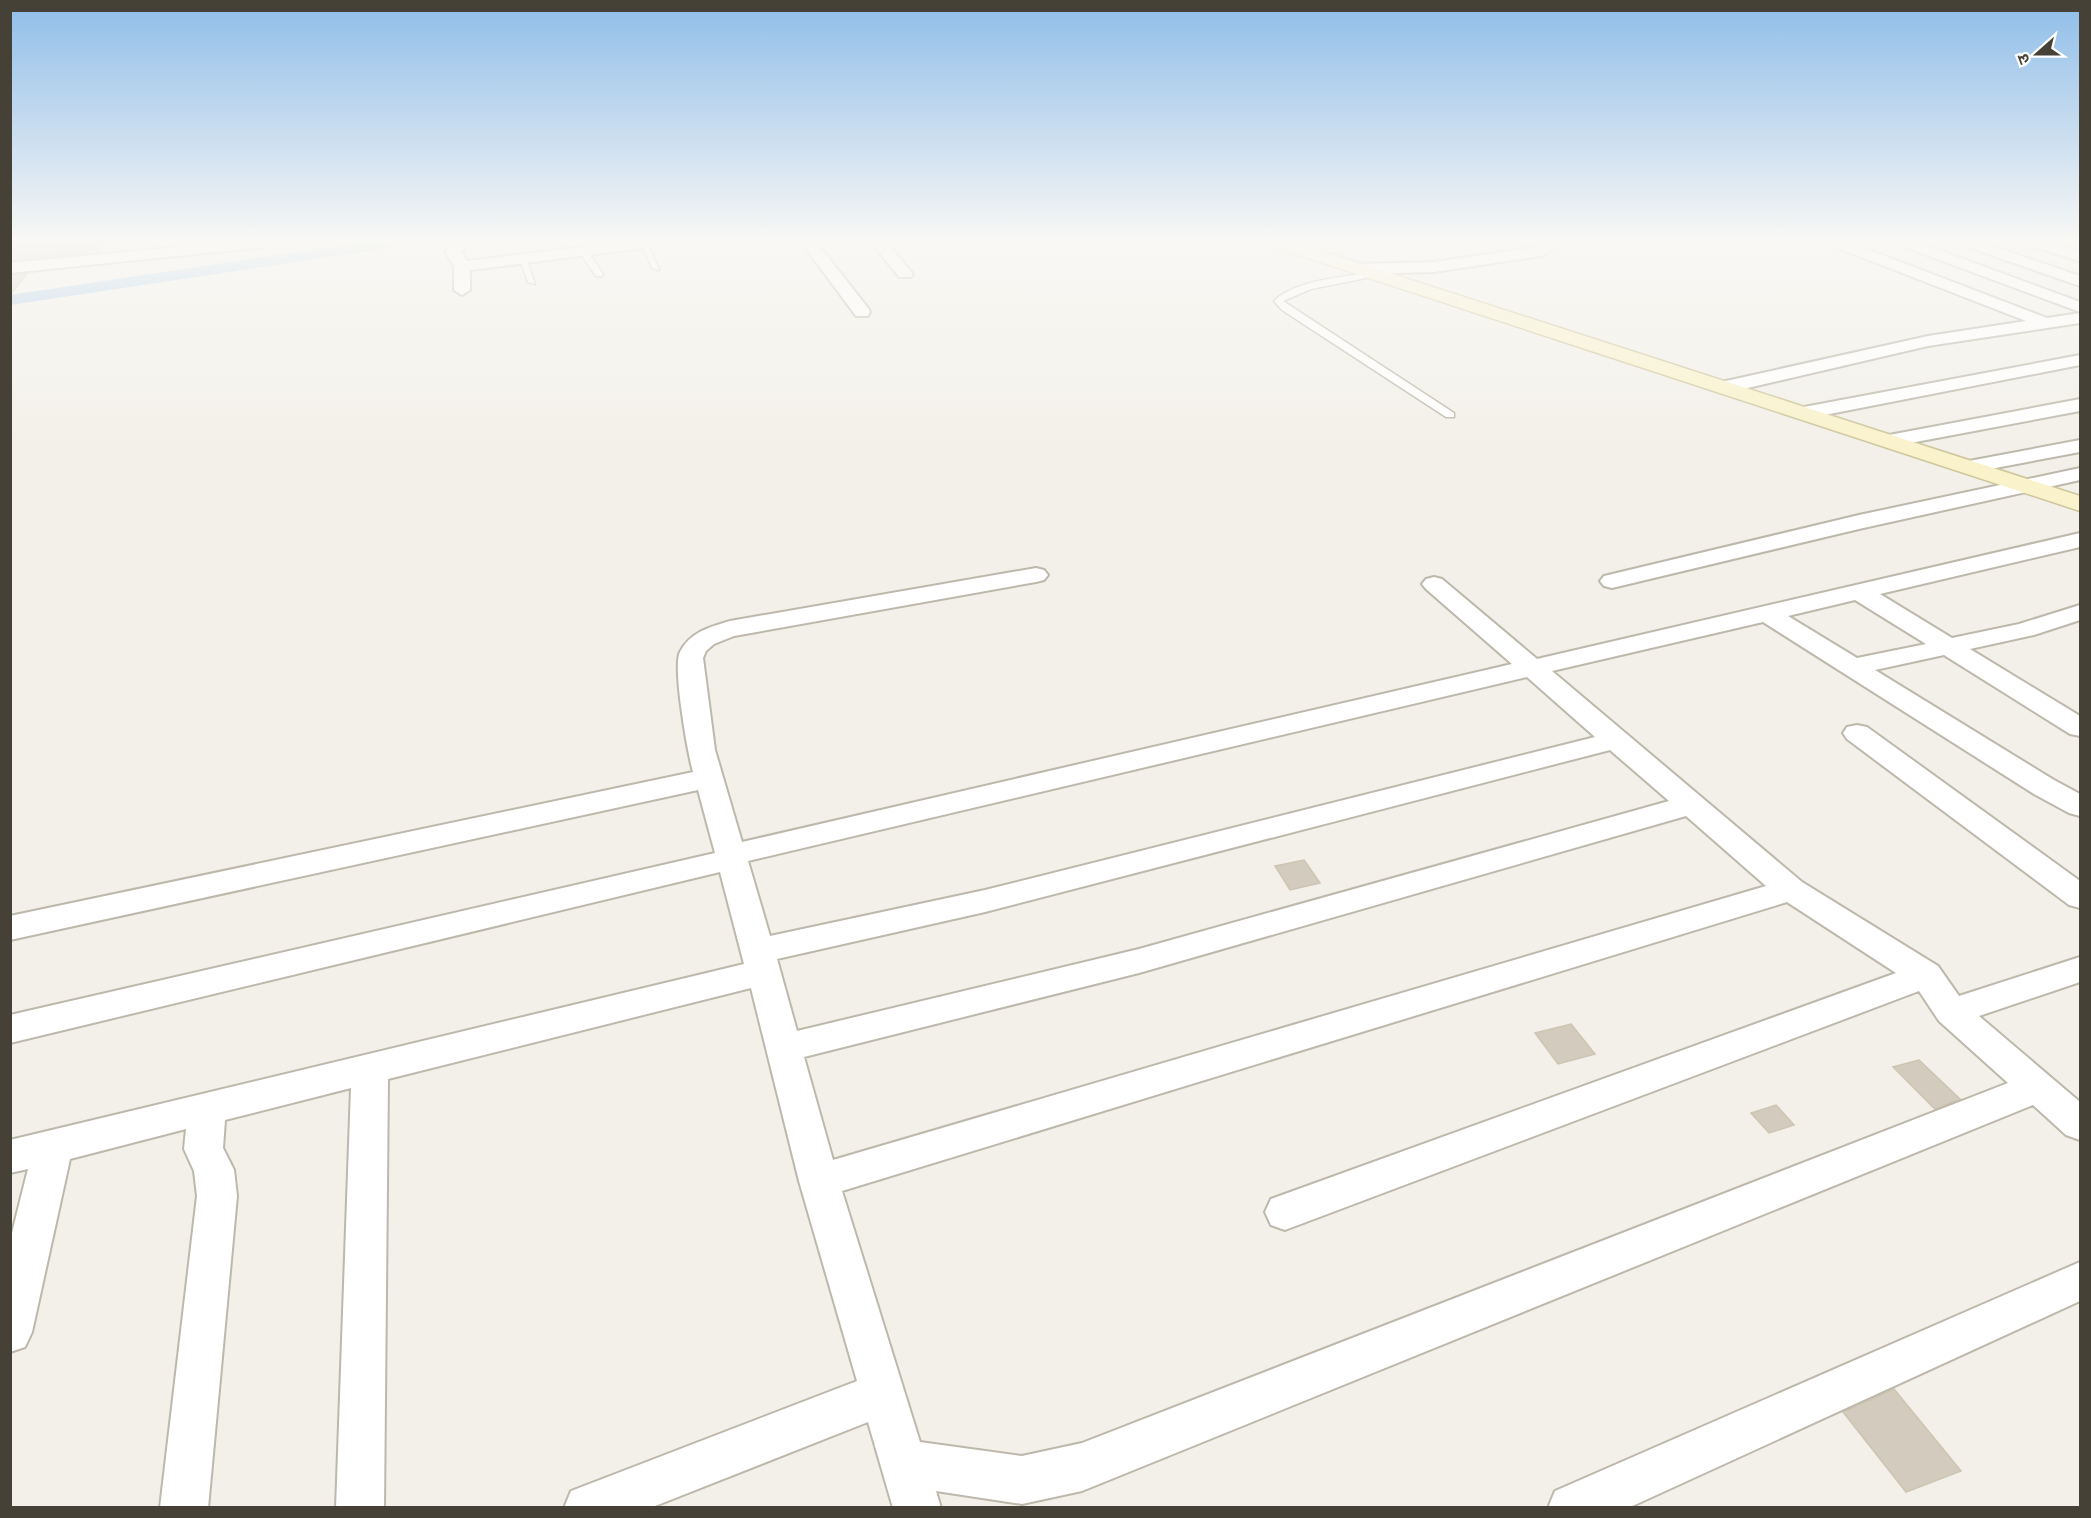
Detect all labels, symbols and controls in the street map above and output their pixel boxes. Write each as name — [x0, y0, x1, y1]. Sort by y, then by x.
north arrow — [2007, 24, 2067, 84]
text: उ — [2013, 51, 2034, 67]

